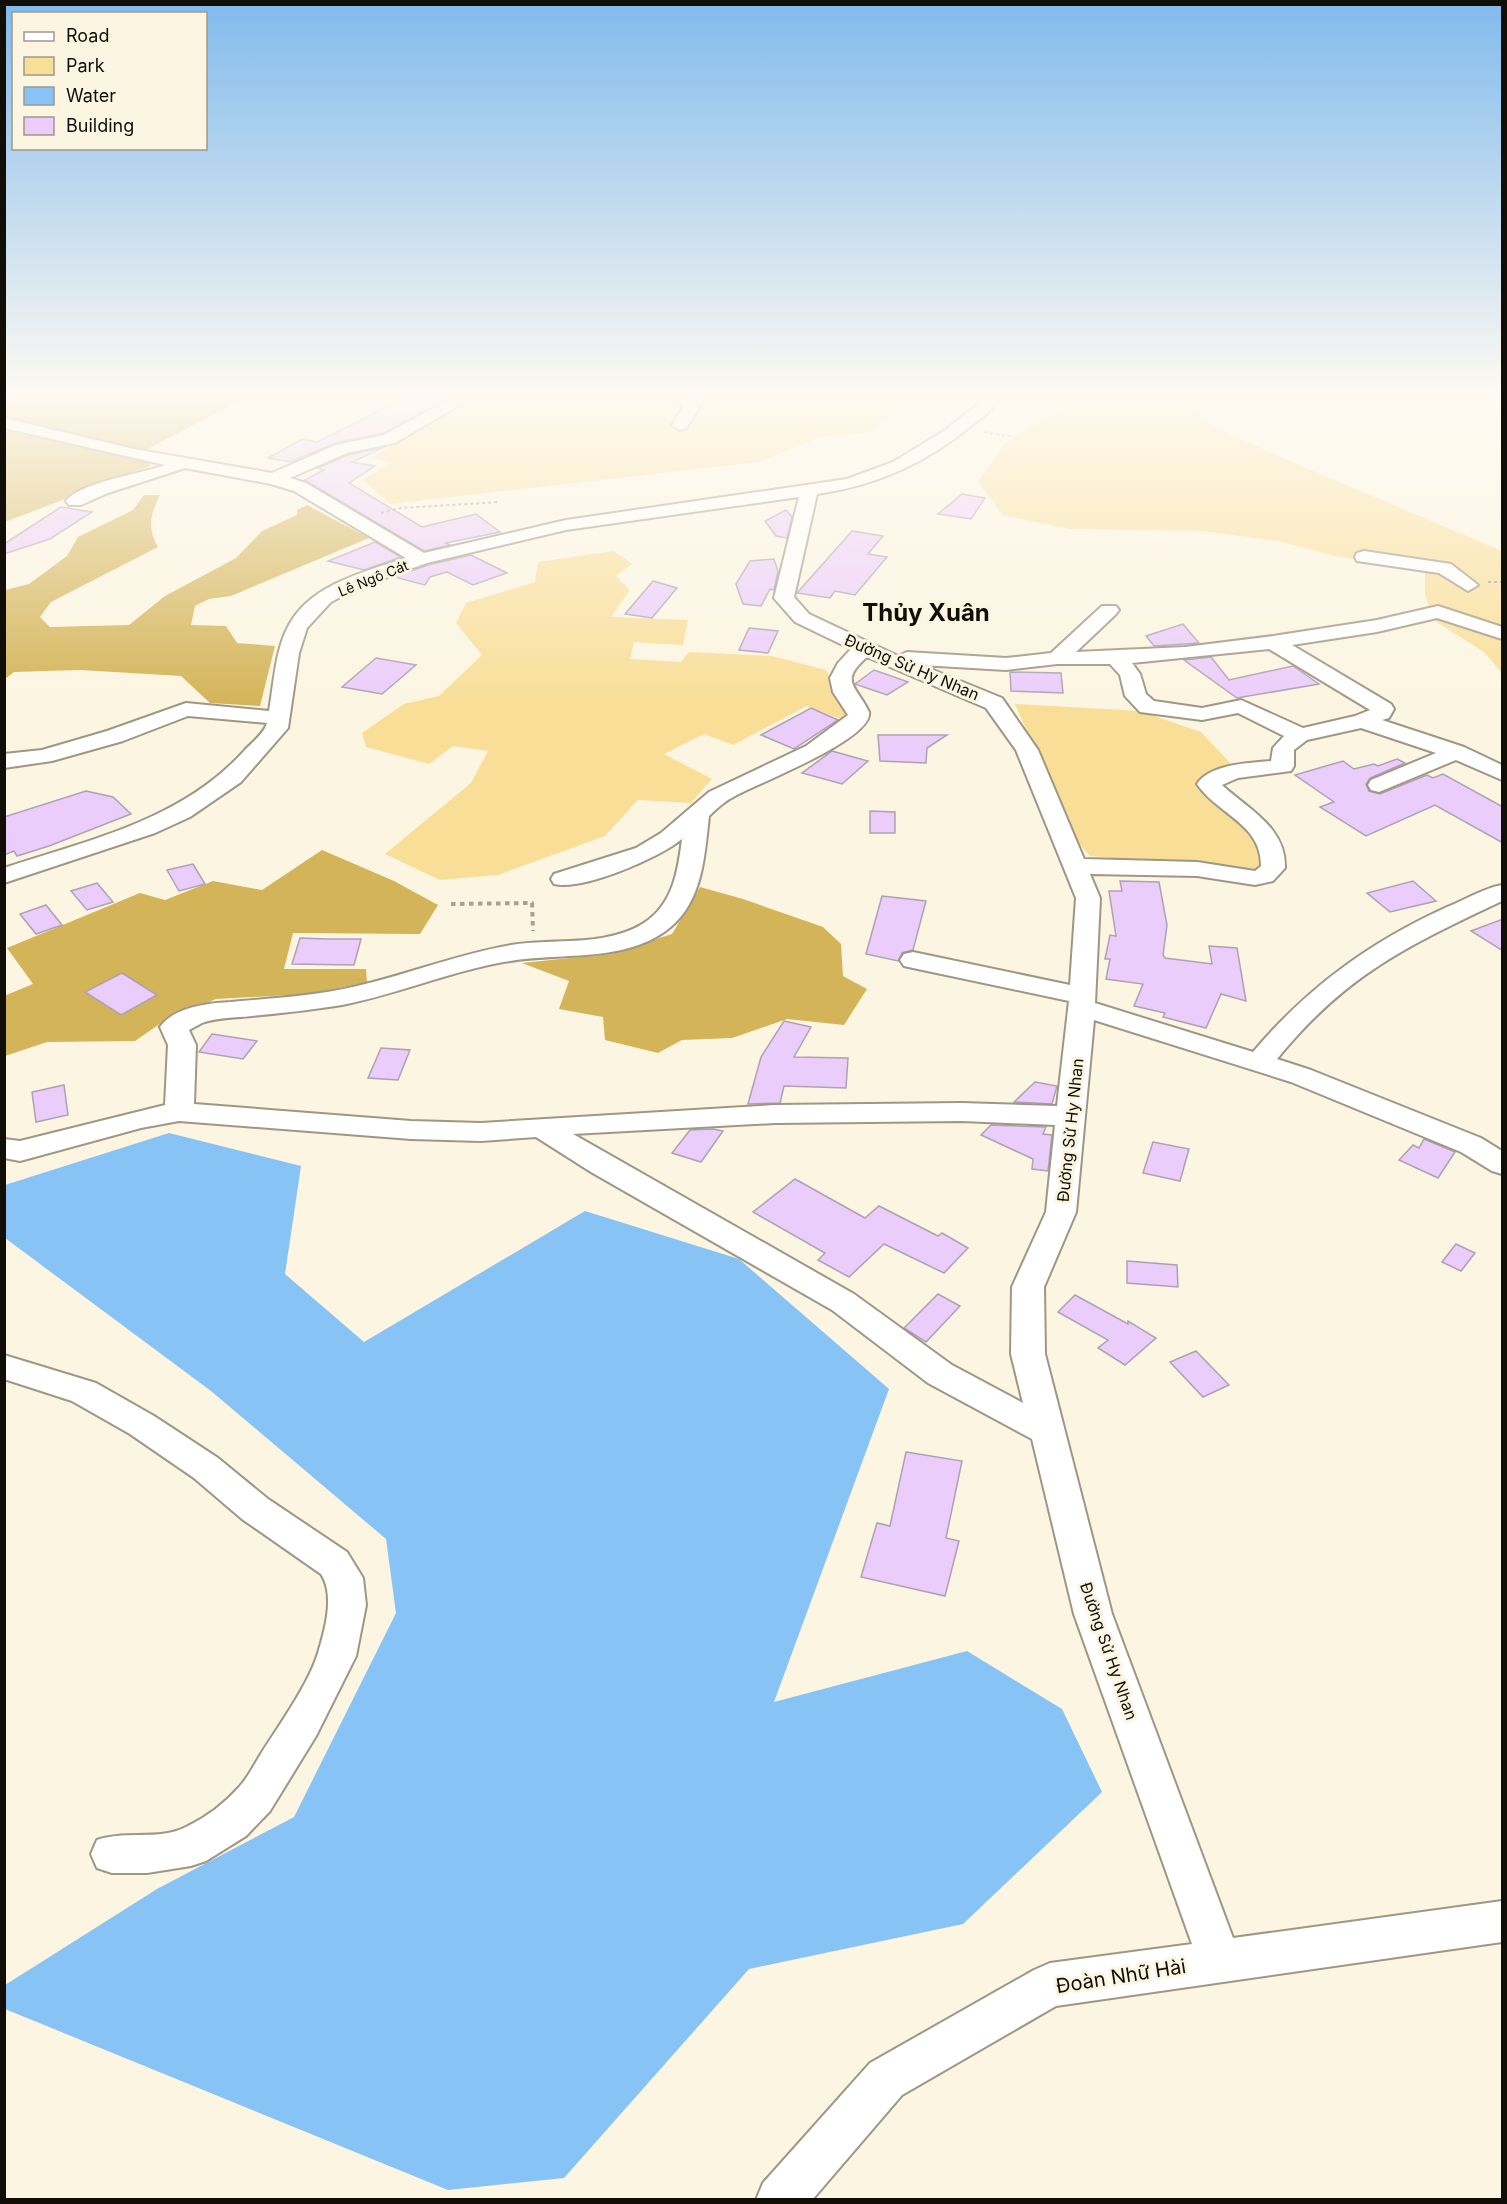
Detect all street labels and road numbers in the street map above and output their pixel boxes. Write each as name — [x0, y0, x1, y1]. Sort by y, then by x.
street label: Lê Ngô Cát — [335, 556, 411, 600]
street label: Đường Sử Hy Nhan — [842, 630, 982, 704]
street label: Đường Sử Hy Nhan — [1053, 1057, 1087, 1203]
street label: Đường Sử Hy Nhan — [1076, 1580, 1142, 1722]
street label: Đoàn Nhữ Hài — [1054, 1954, 1188, 1998]

